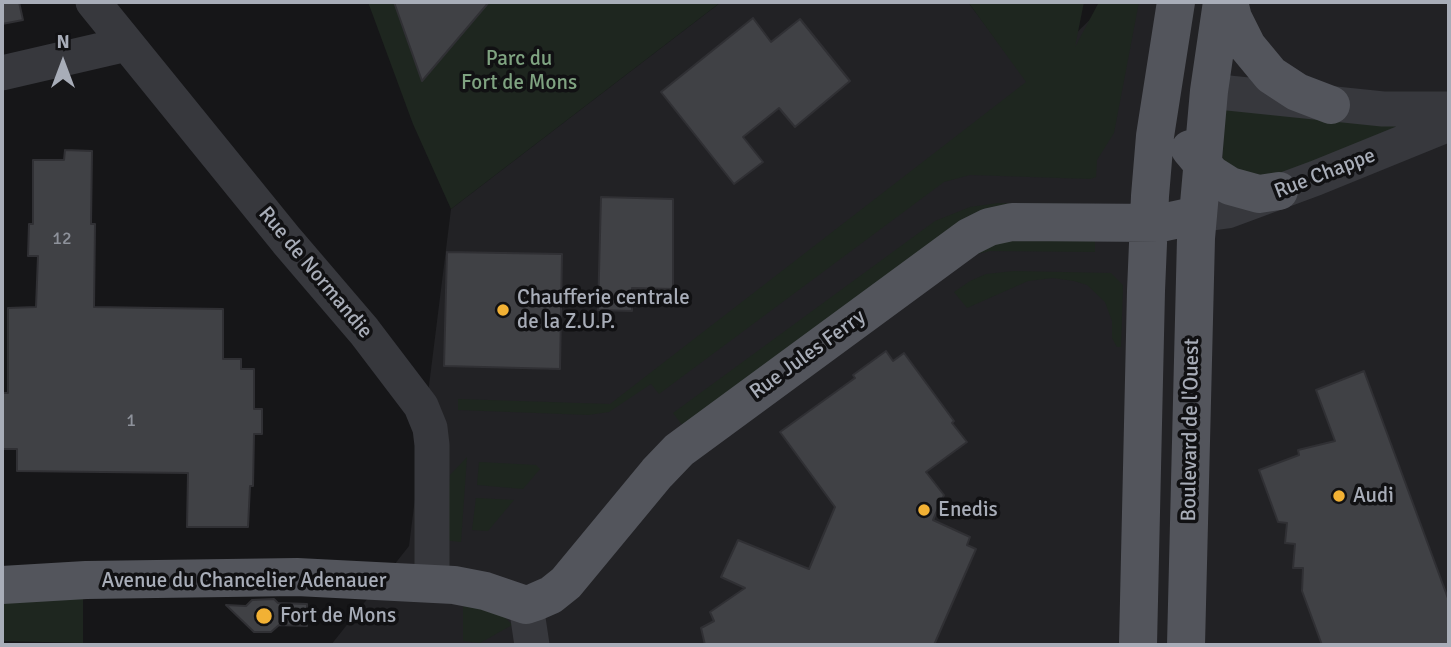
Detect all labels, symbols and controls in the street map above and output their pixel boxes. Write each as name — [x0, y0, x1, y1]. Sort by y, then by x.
north arrow — [28, 28, 98, 98]
text: N — [56, 30, 70, 54]
park label: Parc du Fort de Mons — [461, 46, 577, 96]
street label: Rue Chappe — [1271, 143, 1379, 205]
street label: Rue de Normandie — [253, 202, 377, 344]
house number: 12 — [52, 228, 72, 250]
place label: Chaufferie centrale de la Z.U.P. — [517, 285, 690, 335]
marker: Chaufferie centrale de la Z.U.P. — [495, 302, 511, 318]
street label: Rue Jules Ferry — [745, 305, 871, 405]
street label: Boulevard de l'Ouest — [1177, 338, 1205, 522]
house number: 1 — [126, 410, 136, 432]
place label: Audi — [1353, 483, 1394, 509]
marker: Audi — [1331, 488, 1347, 504]
place label: Enedis — [938, 497, 998, 523]
marker: Enedis — [916, 502, 932, 518]
street label: Avenue du Chancelier Adenauer — [102, 568, 386, 594]
place label: Fort de Mons — [280, 603, 396, 629]
marker: Fort de Mons — [254, 606, 274, 626]

